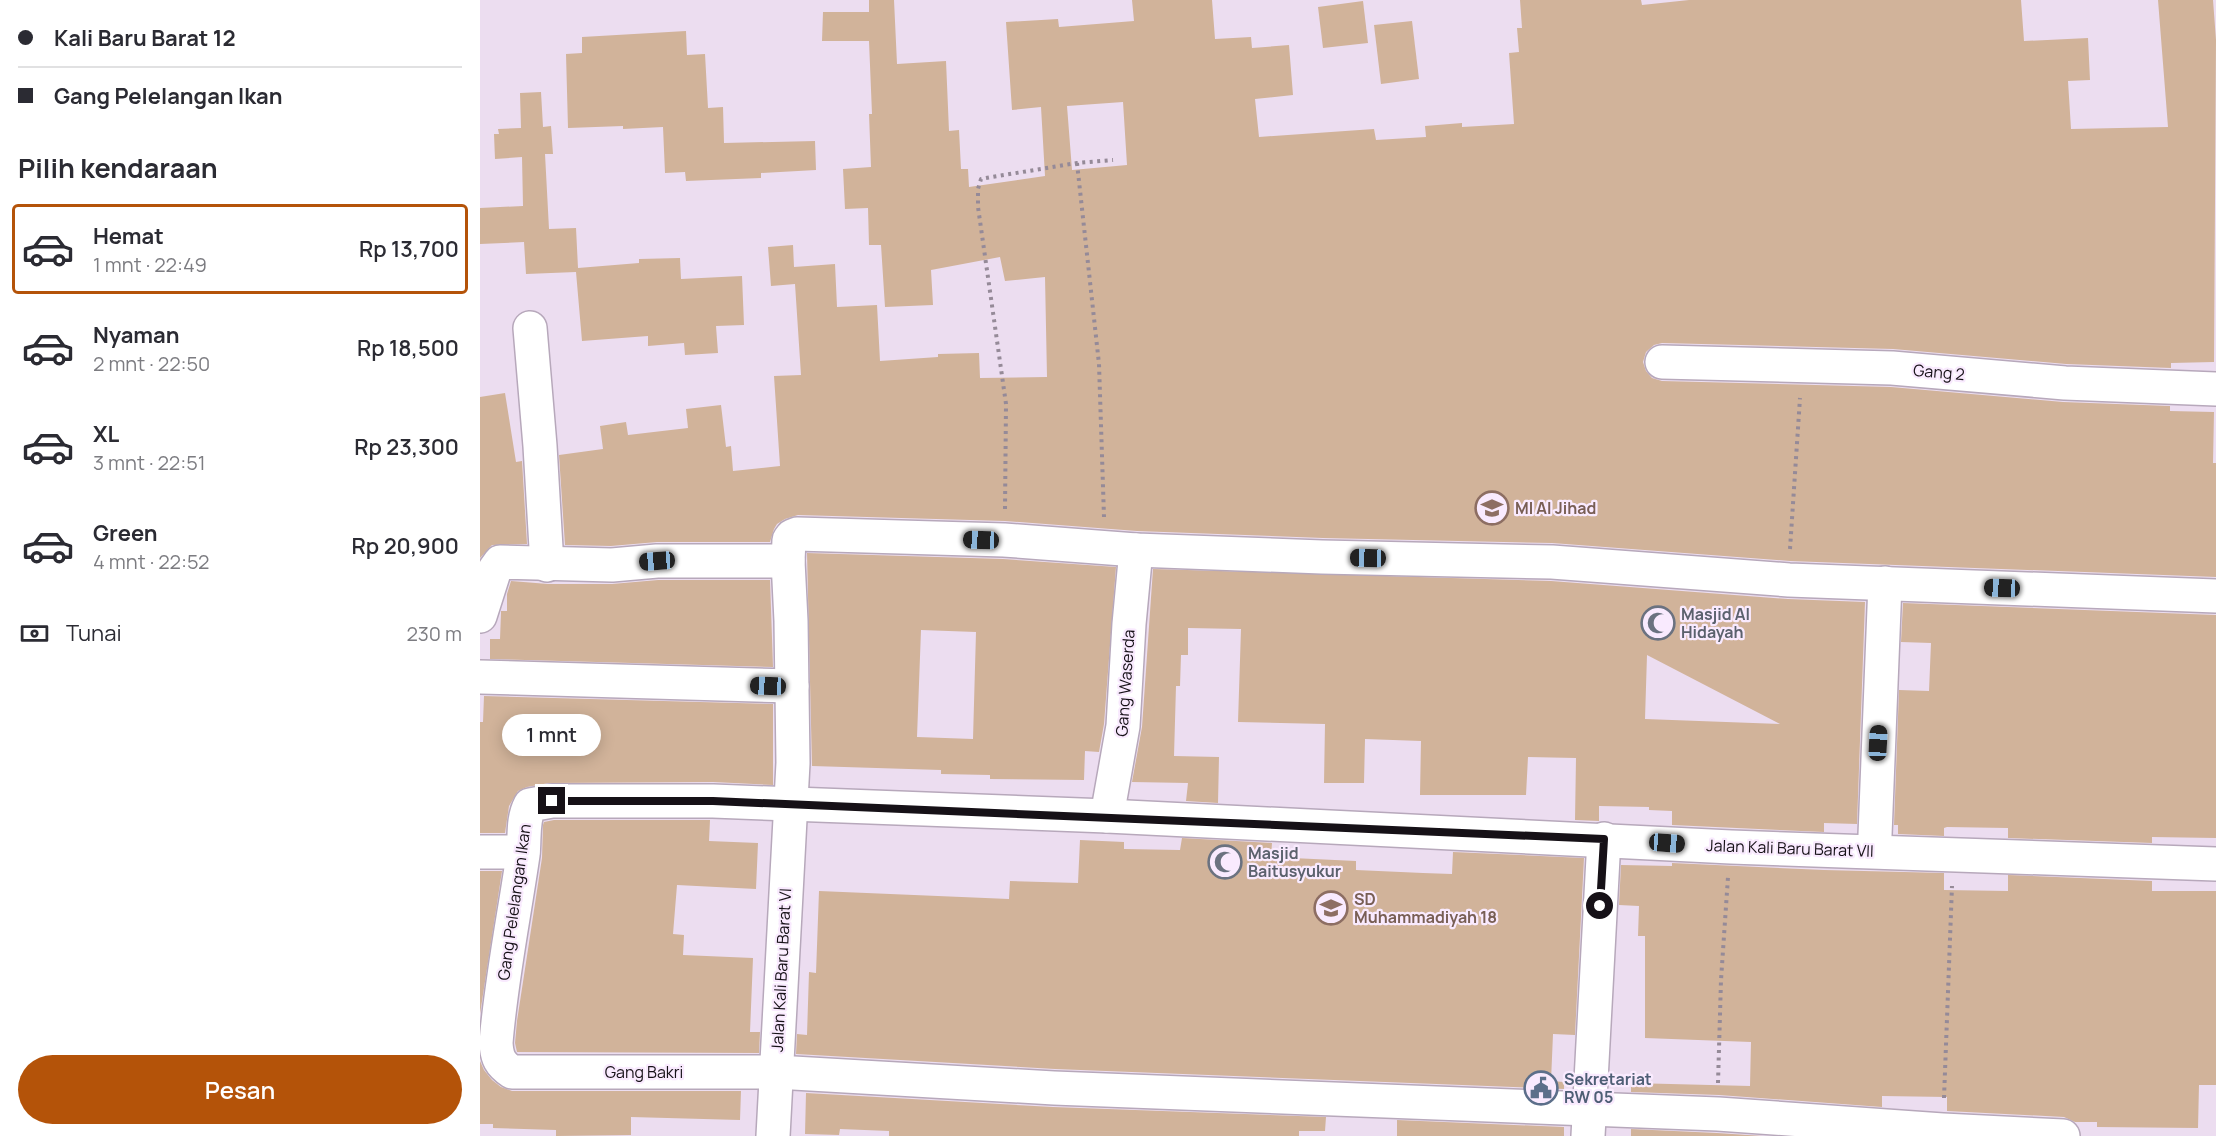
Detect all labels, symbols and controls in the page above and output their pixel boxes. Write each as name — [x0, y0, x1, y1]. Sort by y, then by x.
text: Kali Baru Barat 12 — [54, 23, 236, 53]
text: Gang Pelelangan Ikan — [54, 81, 282, 111]
text: Pilih kendaraan — [18, 149, 218, 186]
text: Hemat — [93, 221, 164, 251]
icon: car — [21, 222, 75, 276]
text: Rp 13,700 — [359, 234, 459, 264]
text: 1 mnt · 22:49 — [93, 251, 207, 278]
text: Nyaman — [93, 320, 180, 350]
icon: car — [21, 321, 75, 375]
text: Rp 18,500 — [357, 333, 459, 363]
text: 2 mnt · 22:50 — [93, 350, 210, 377]
street label: Gang 2 — [1912, 359, 1966, 385]
text: XL — [93, 419, 119, 449]
icon: car — [21, 420, 75, 474]
text: Rp 23,300 — [354, 432, 459, 462]
text: 3 mnt · 22:51 — [93, 449, 206, 476]
school or university icon: MI Al Jihad — [1474, 490, 1510, 526]
place label: MI Al Jihad — [1515, 497, 1596, 519]
text: Green — [93, 518, 158, 548]
icon: car — [21, 519, 75, 573]
car — [963, 530, 999, 550]
text: Rp 20,900 — [352, 531, 459, 561]
text: 4 mnt · 22:52 — [93, 548, 209, 575]
car — [1350, 549, 1386, 567]
car — [638, 551, 676, 571]
car — [1984, 578, 2020, 598]
place label: Masjid Al Hidayah — [1681, 603, 1750, 643]
mosque icon: Masjid Al Hidayah — [1640, 605, 1676, 641]
icon: cash — [18, 617, 51, 650]
text: Tunai — [66, 618, 122, 648]
text: 230 m — [406, 620, 462, 647]
street label: Gang Waserda — [1110, 629, 1140, 737]
car — [750, 676, 786, 696]
callout: 1 mnt — [502, 714, 602, 756]
text: 1 mnt — [526, 721, 577, 748]
car — [1868, 725, 1888, 761]
route end — [538, 787, 565, 814]
street label: Gang Pelelangan Ikan — [492, 822, 536, 982]
car — [1648, 833, 1686, 853]
street label: Jalan Kali Baru Barat VII — [1706, 834, 1874, 862]
place label: Masjid Baitusyukur — [1248, 842, 1341, 882]
mosque icon: Masjid Baitusyukur — [1207, 844, 1243, 880]
street label: Jalan Kali Baru Barat VI — [766, 888, 796, 1052]
place label: SD Muhammadiyah 18 — [1354, 888, 1497, 928]
school or university icon: SD Muhammadiyah 18 — [1313, 890, 1349, 926]
route start — [1586, 892, 1613, 919]
button: Pesan — [18, 1055, 462, 1124]
street label: Gang Bakri — [605, 1061, 683, 1083]
place label: Sekretariat RW 05 — [1564, 1068, 1652, 1108]
public building icon: Sekretariat RW 05 — [1523, 1070, 1559, 1106]

